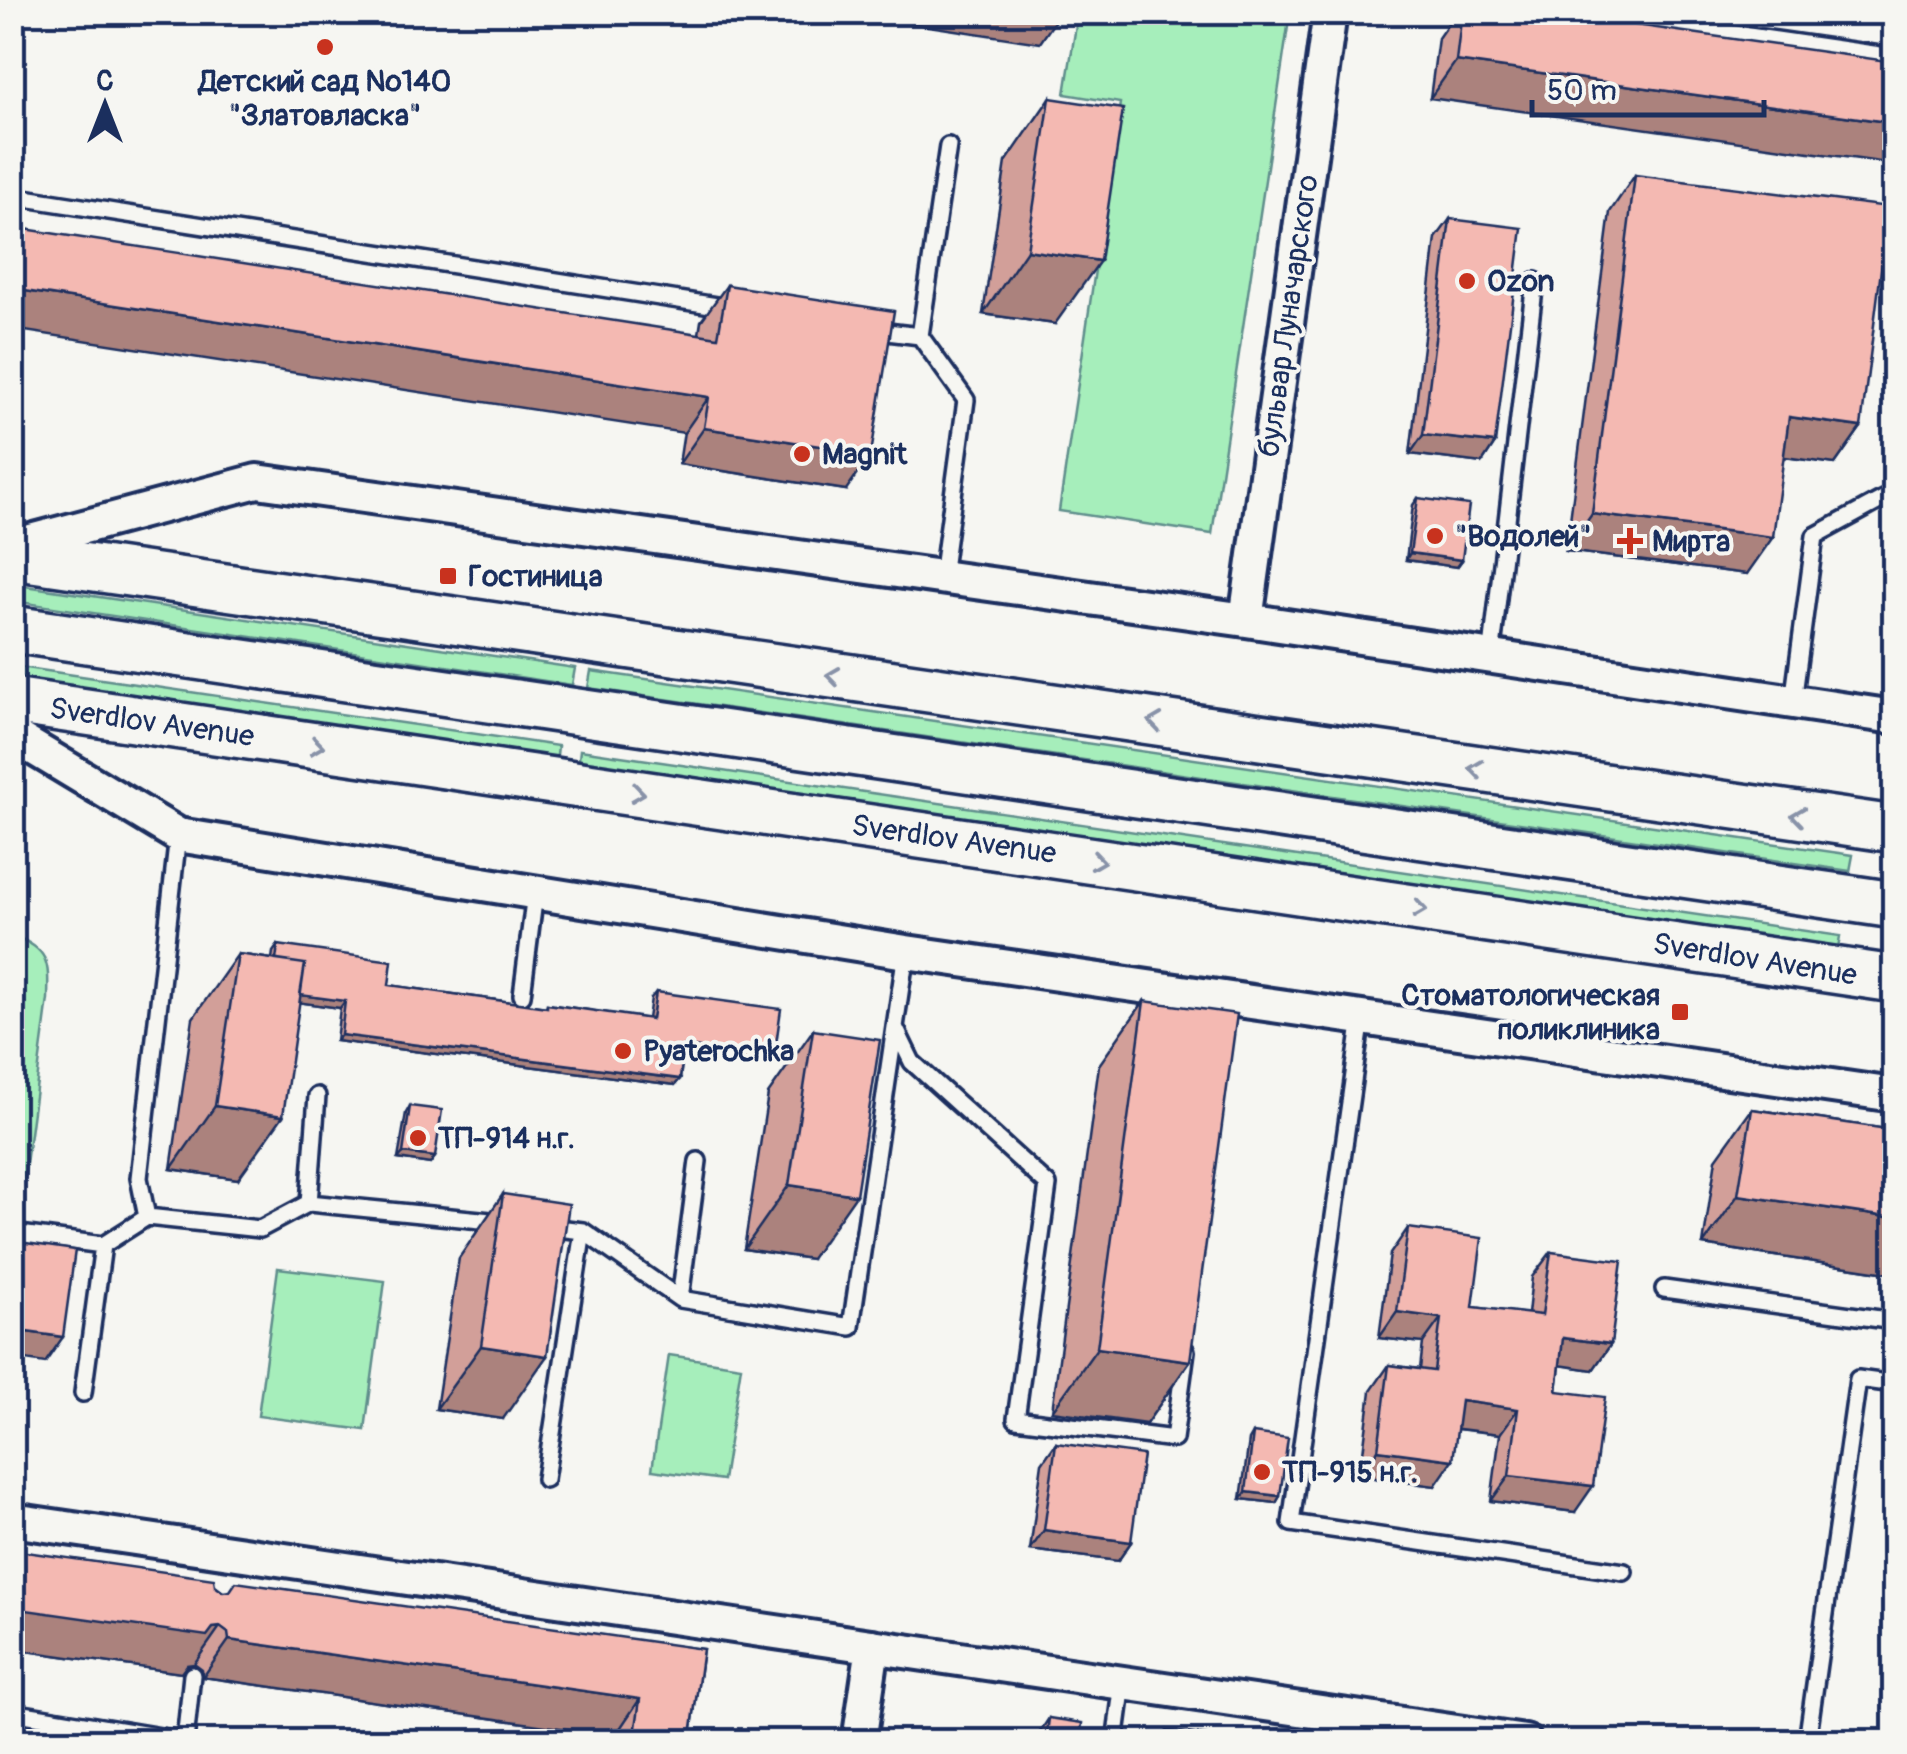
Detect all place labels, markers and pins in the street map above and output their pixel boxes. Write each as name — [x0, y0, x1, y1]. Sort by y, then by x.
marker: Детский сад №140 "Златовласка" — [314, 36, 336, 58]
place label: Детский сад №140 "Златовласка" — [197, 63, 451, 134]
place label: Ozon — [1487, 263, 1554, 300]
marker: Ozon — [1456, 270, 1478, 292]
place label: Magnit — [822, 436, 908, 473]
marker: Magnit — [791, 443, 813, 465]
place label: "Водолей" — [1455, 518, 1592, 555]
place label: Мирта — [1652, 523, 1730, 560]
marker: "Водолей" — [1424, 525, 1446, 547]
marker: Мирта — [1617, 528, 1643, 554]
place label: Гостиница — [468, 558, 603, 595]
marker: Гостиница — [437, 565, 459, 587]
place label: Стоматологическая поликлиника — [1401, 977, 1660, 1048]
marker: Стоматологическая поликлиника — [1669, 1001, 1691, 1023]
place label: Pyaterochka — [643, 1033, 794, 1070]
marker: Pyaterochka — [612, 1040, 634, 1062]
place label: ТП-914 н.г. — [437, 1120, 575, 1157]
marker: ТП-914 н.г. — [407, 1127, 429, 1149]
place label: ТП-915 н.г. — [1281, 1454, 1418, 1491]
marker: ТП-915 н.г. — [1251, 1461, 1273, 1483]

